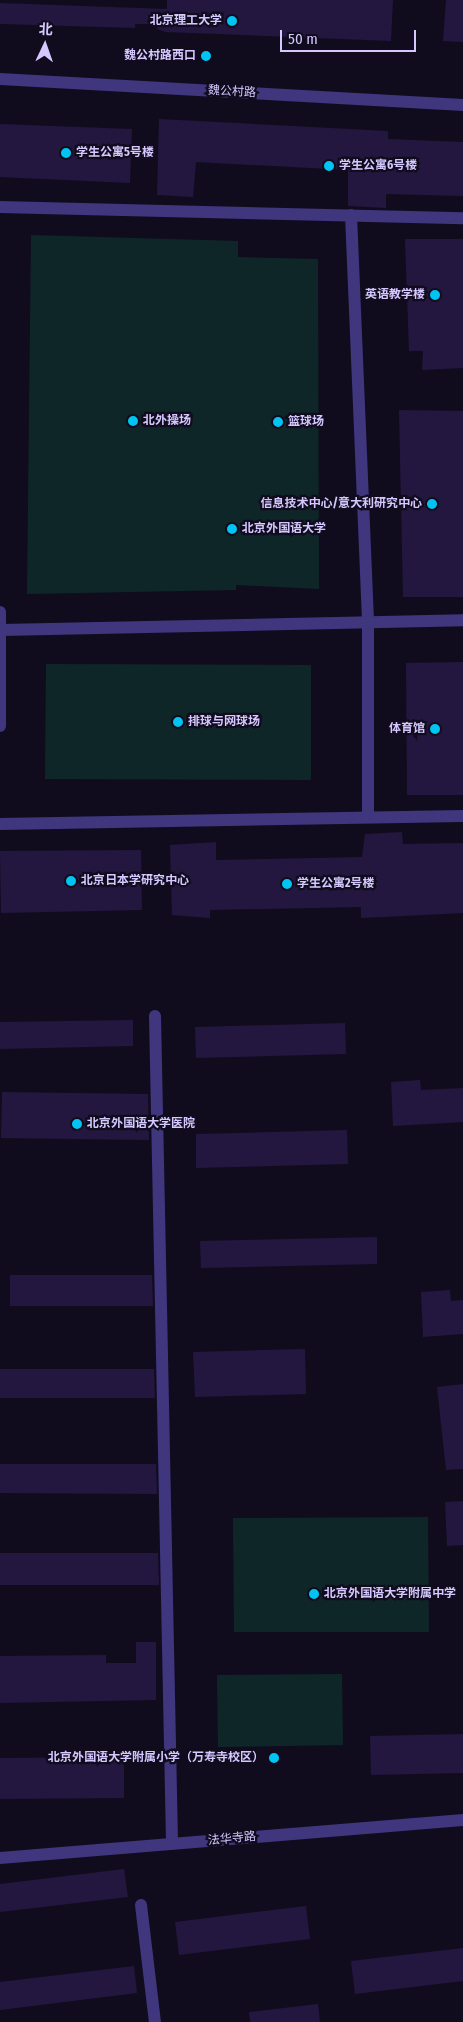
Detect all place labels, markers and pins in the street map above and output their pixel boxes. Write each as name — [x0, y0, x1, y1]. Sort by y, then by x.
place label: 北京理工大学 — [150, 14, 222, 28]
marker: 北京理工大学 — [226, 15, 238, 27]
place label: 魏公村路西口 — [124, 49, 196, 63]
marker: 魏公村路西口 — [200, 50, 212, 62]
place label: 学生公寓5号楼 — [76, 146, 154, 160]
marker: 学生公寓5号楼 — [60, 147, 72, 159]
place label: 学生公寓6号楼 — [339, 159, 417, 173]
marker: 学生公寓6号楼 — [323, 160, 335, 172]
place label: 英语教学楼 — [365, 288, 425, 302]
marker: 英语教学楼 — [429, 289, 441, 301]
place label: 北外操场 — [143, 414, 191, 428]
marker: 北外操场 — [127, 415, 139, 427]
place label: 篮球场 — [288, 415, 324, 429]
marker: 篮球场 — [272, 416, 284, 428]
place label: 信息技术中心/意大利研究中心 — [260, 497, 422, 511]
marker: 信息技术中心/意大利研究中心 — [426, 498, 438, 510]
place label: 北京外国语大学 — [242, 522, 326, 536]
marker: 北京外国语大学 — [226, 523, 238, 535]
place label: 排球与网球场 — [188, 715, 260, 729]
marker: 排球与网球场 — [172, 716, 184, 728]
place label: 体育馆 — [389, 722, 425, 736]
marker: 体育馆 — [429, 723, 441, 735]
place label: 北京日本学研究中心 — [81, 874, 189, 888]
marker: 北京日本学研究中心 — [65, 875, 77, 887]
place label: 学生公寓2号楼 — [297, 877, 375, 891]
marker: 学生公寓2号楼 — [281, 878, 293, 890]
place label: 北京外国语大学医院 — [87, 1117, 195, 1131]
marker: 北京外国语大学医院 — [71, 1118, 83, 1130]
place label: 北京外国语大学附属中学 — [324, 1587, 456, 1601]
marker: 北京外国语大学附属中学 — [308, 1588, 320, 1600]
place label: 北京外国语大学附属小学（万寿寺校区） — [48, 1751, 264, 1765]
marker: 北京外国语大学附属小学（万寿寺校区） — [268, 1752, 280, 1764]

